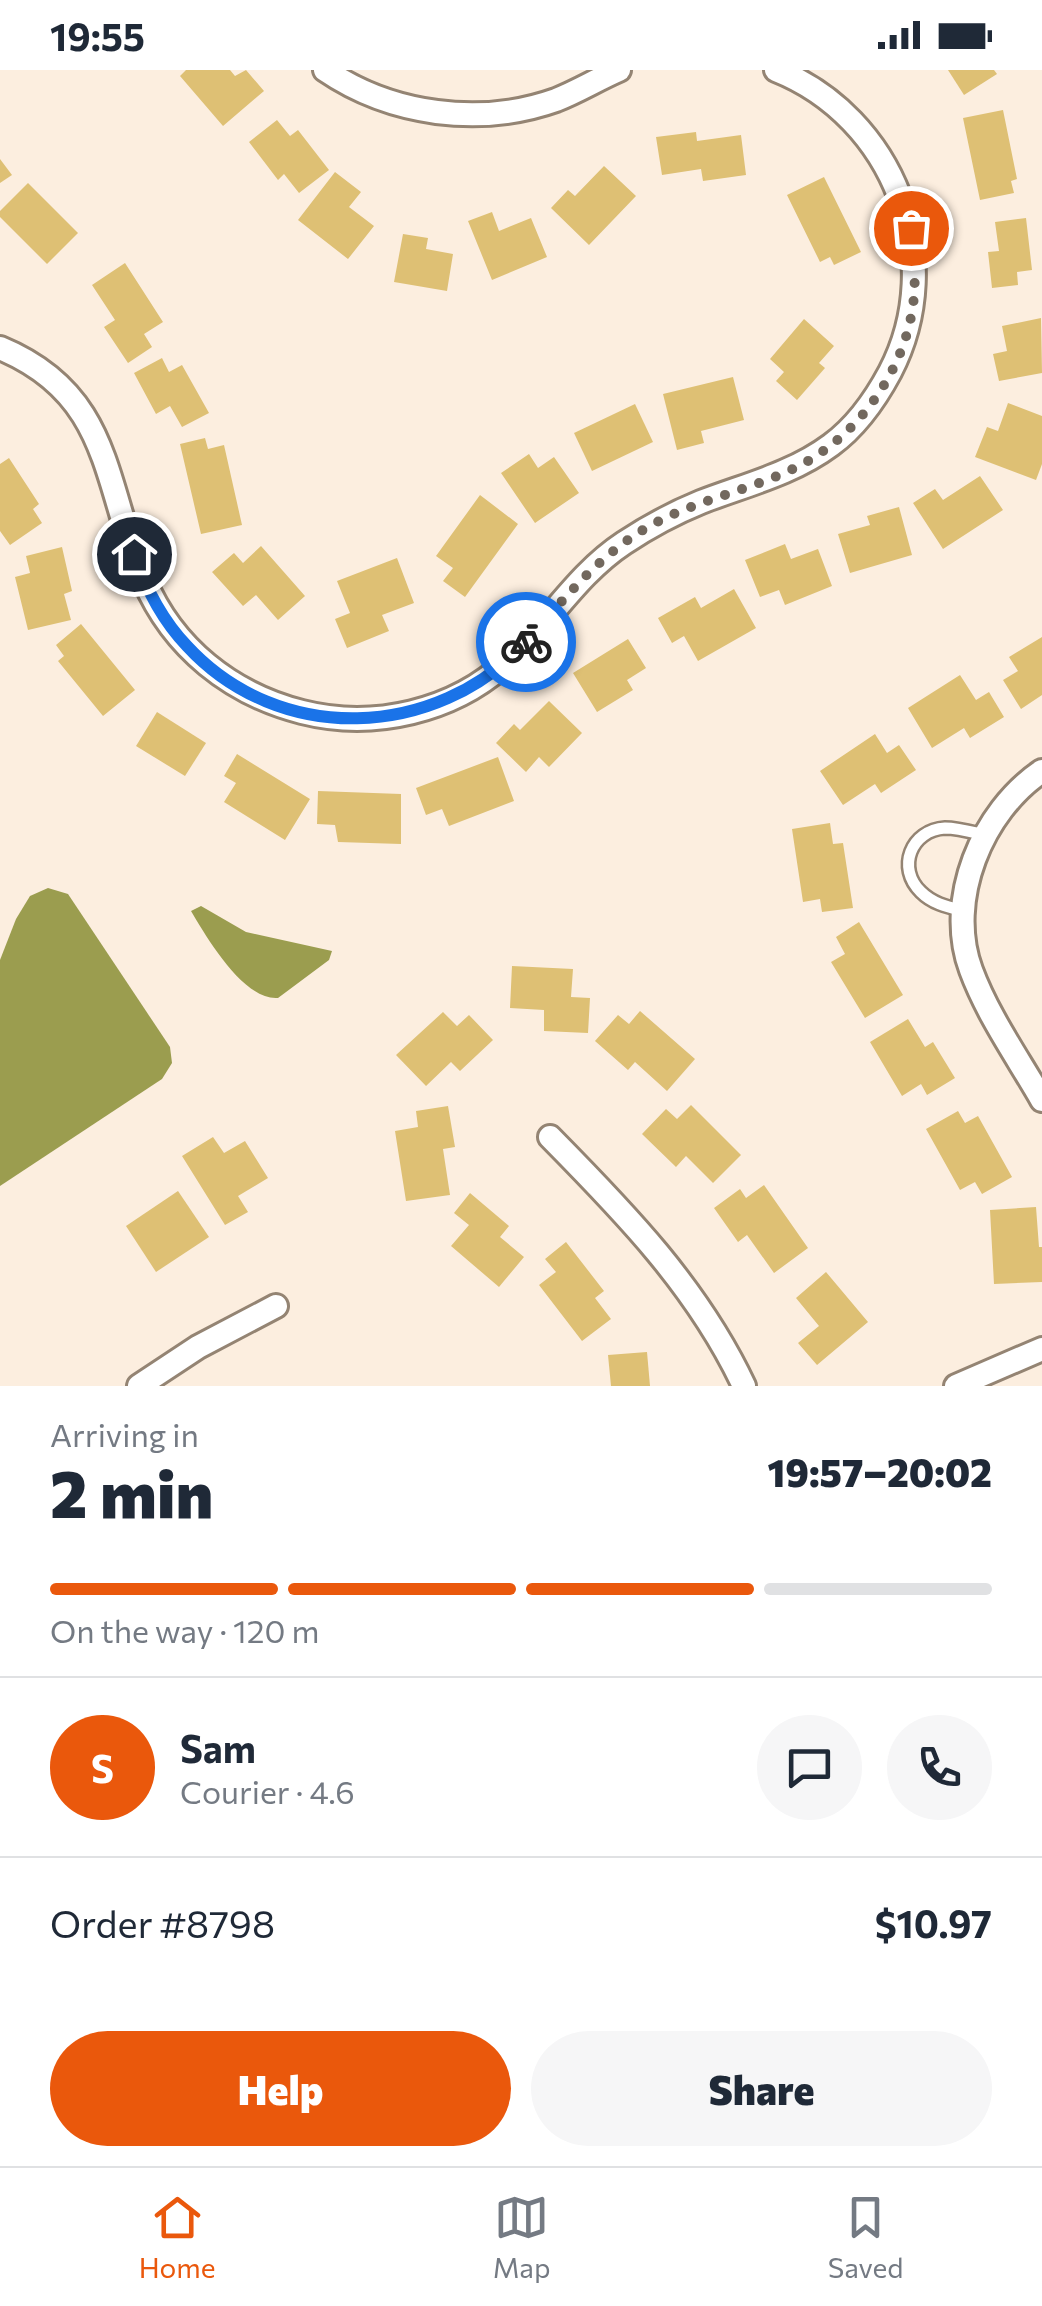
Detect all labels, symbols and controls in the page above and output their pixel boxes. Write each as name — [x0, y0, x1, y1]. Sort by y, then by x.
text: 19:55 — [50, 12, 145, 59]
pin — [869, 186, 954, 271]
icon: bag — [884, 201, 939, 256]
pin — [92, 512, 177, 597]
icon: home — [107, 527, 162, 582]
courier — [476, 592, 576, 692]
icon: bike — [499, 615, 554, 670]
text: Arriving in — [50, 1414, 199, 1454]
text: 19:57–20:02 — [768, 1448, 992, 1495]
text: 2 min — [50, 1452, 213, 1531]
text: On the way · 120 m — [50, 1610, 319, 1650]
button: chat — [757, 1715, 862, 1820]
button: phone — [887, 1715, 992, 1820]
text: Sam — [180, 1724, 256, 1771]
text: S — [91, 1744, 114, 1791]
text: Courier · 4.6 — [180, 1771, 355, 1811]
text: Order #8798 — [50, 1899, 275, 1946]
text: $10.97 — [875, 1899, 992, 1946]
button: Help — [50, 2031, 511, 2146]
button: Share — [531, 2031, 992, 2146]
tab: Home — [139, 2190, 216, 2284]
tab: Map — [493, 2190, 551, 2284]
tab: Saved — [828, 2190, 903, 2284]

